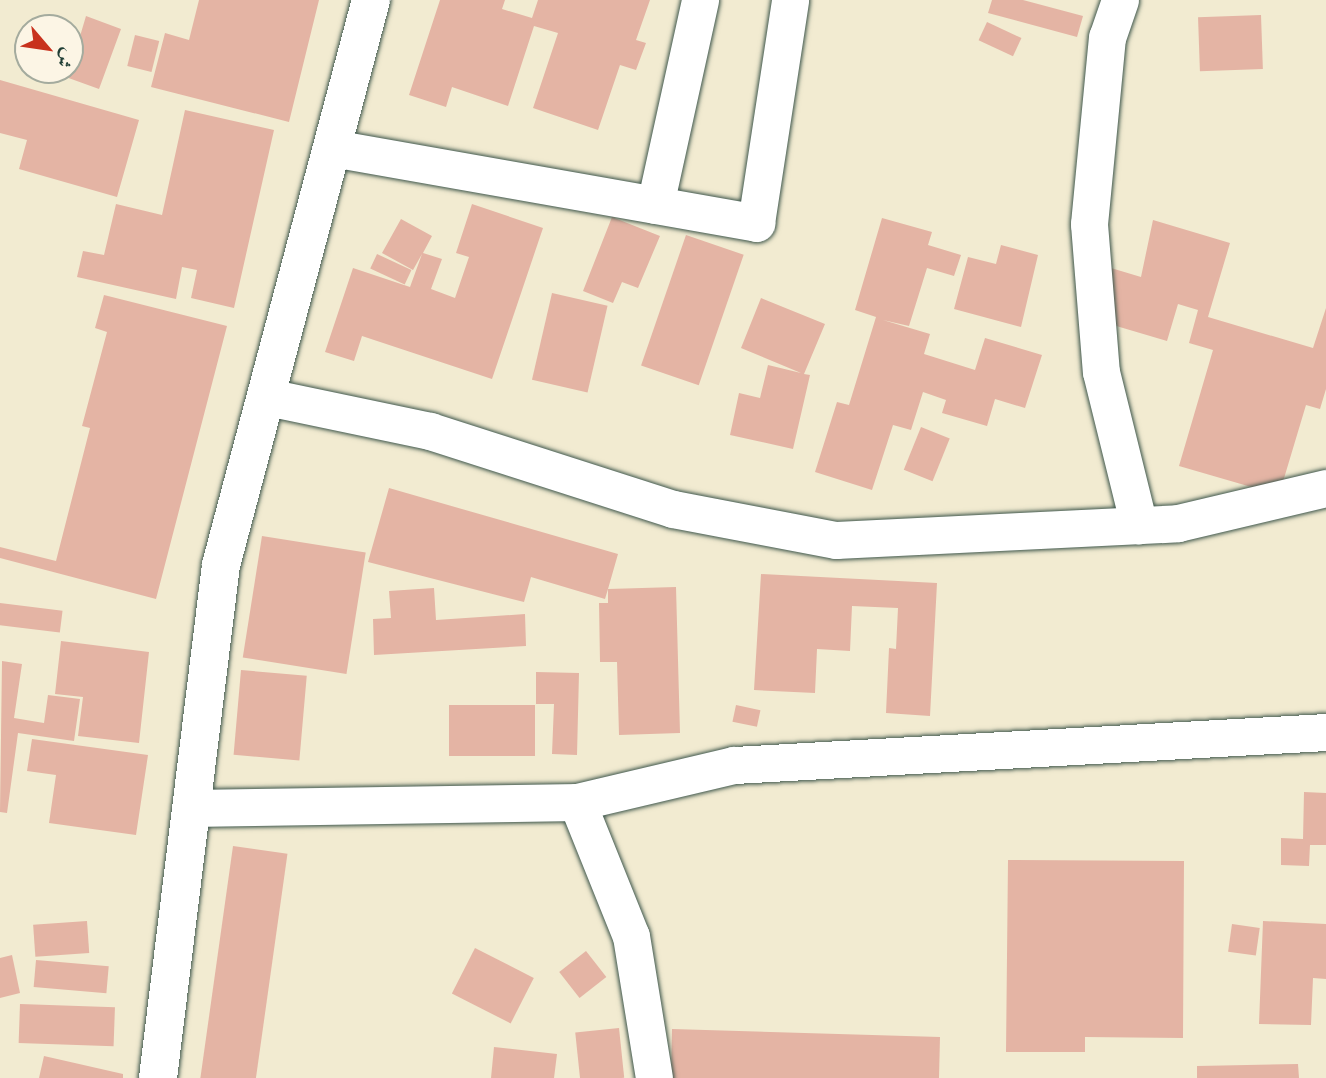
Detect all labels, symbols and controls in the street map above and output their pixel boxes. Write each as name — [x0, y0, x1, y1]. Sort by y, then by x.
north arrow — [14, 14, 84, 84]
text: ش — [51, 44, 81, 72]

